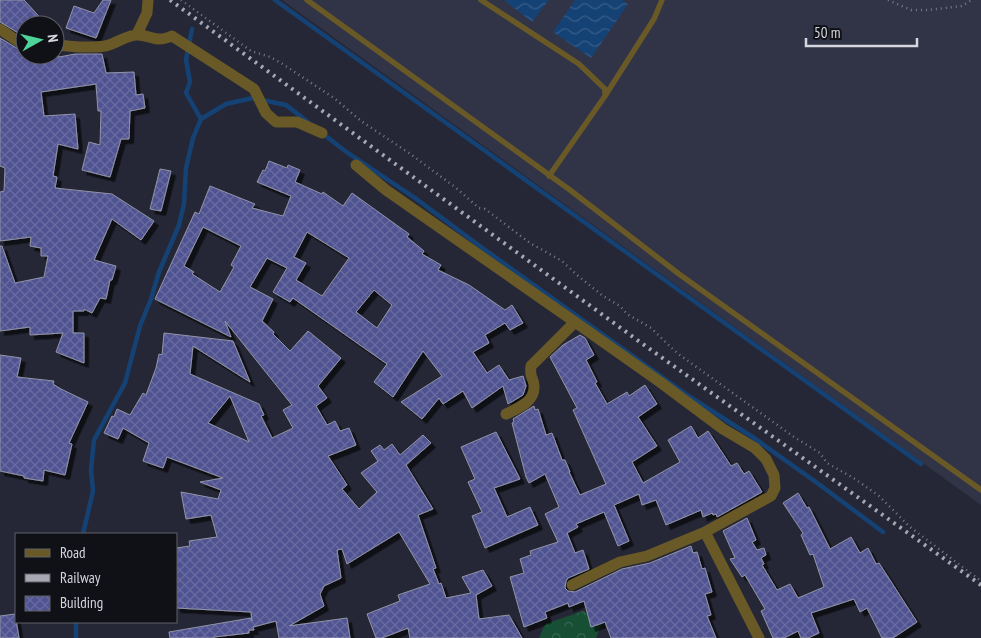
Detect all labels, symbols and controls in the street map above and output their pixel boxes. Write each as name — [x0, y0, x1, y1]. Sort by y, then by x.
north arrow — [15, 15, 65, 65]
scale bar — [806, 15, 917, 47]
text: 50 m — [814, 23, 840, 42]
text: N — [43, 33, 62, 43]
legend — [15, 533, 178, 623]
text: Road — [60, 543, 86, 562]
text: Railway — [60, 568, 101, 587]
text: Building — [60, 593, 103, 612]

